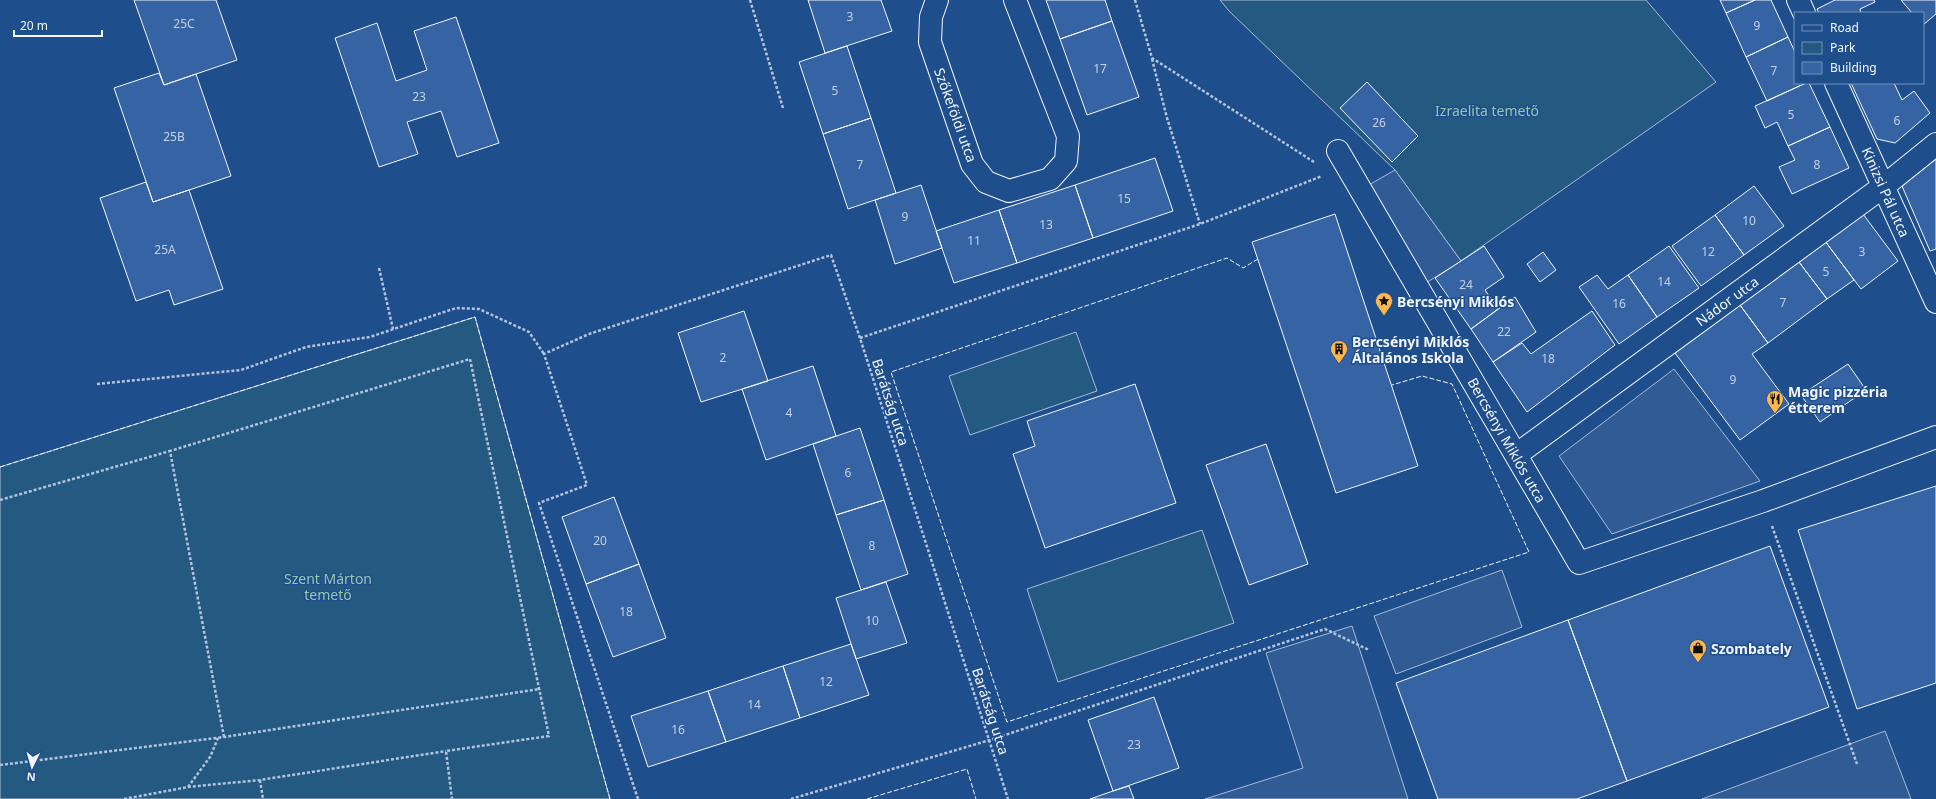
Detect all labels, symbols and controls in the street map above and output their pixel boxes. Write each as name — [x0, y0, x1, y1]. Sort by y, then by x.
house number: 3 — [847, 8, 854, 25]
scale bar — [14, 12, 102, 38]
legend — [1794, 12, 1924, 84]
house number: 25C — [173, 15, 195, 32]
text: 20 m — [20, 17, 48, 34]
house number: 9 — [1754, 17, 1761, 34]
text: Road — [1830, 19, 1859, 36]
text: Park — [1830, 39, 1856, 56]
text: Building — [1830, 59, 1877, 76]
house number: 17 — [1093, 60, 1107, 77]
house number: 7 — [1771, 62, 1778, 79]
street label: Szőkeföldi utca — [930, 65, 982, 165]
house number: 5 — [832, 82, 839, 99]
house number: 23 — [412, 88, 426, 105]
park label: Izraelita temető — [1435, 101, 1539, 120]
house number: 5 — [1788, 106, 1795, 123]
house number: 6 — [1894, 112, 1901, 129]
house number: 26 — [1372, 114, 1386, 131]
house number: 25B — [163, 128, 185, 145]
street label: Kinizsi Pál utca — [1858, 144, 1914, 240]
house number: 7 — [857, 156, 864, 173]
house number: 8 — [1814, 156, 1821, 173]
house number: 15 — [1117, 190, 1131, 207]
house number: 9 — [902, 208, 909, 225]
house number: 10 — [1742, 212, 1756, 229]
house number: 13 — [1039, 216, 1053, 233]
house number: 11 — [967, 232, 981, 249]
house number: 25A — [154, 241, 176, 258]
house number: 12 — [1701, 243, 1715, 260]
house number: 3 — [1859, 243, 1866, 260]
house number: 5 — [1823, 263, 1830, 280]
street label: Nádor utca — [1692, 272, 1762, 330]
house number: 14 — [1657, 273, 1671, 290]
house number: 24 — [1459, 276, 1473, 293]
place icon: Bercsényi Miklós — [1374, 291, 1394, 316]
place label: Bercsényi Miklós — [1397, 292, 1514, 311]
house number: 7 — [1780, 294, 1787, 311]
house number: 16 — [1612, 295, 1626, 312]
house number: 22 — [1497, 323, 1511, 340]
place label: Bercsényi Miklós Általános Iskola — [1352, 332, 1469, 367]
building icon: Bercsényi Miklós Általános Iskola — [1329, 339, 1349, 364]
house number: 2 — [720, 349, 727, 366]
house number: 18 — [1541, 350, 1555, 367]
street label: Barátság utca — [868, 356, 914, 448]
house number: 9 — [1730, 371, 1737, 388]
street label: Bercsényi Miklós utca — [1463, 374, 1551, 506]
place label: Magic pizzéria étterem — [1788, 382, 1888, 417]
restaurant icon: Magic pizzéria étterem — [1765, 389, 1785, 414]
house number: 4 — [786, 404, 793, 421]
house number: 6 — [845, 464, 852, 481]
house number: 20 — [593, 532, 607, 549]
house number: 8 — [869, 537, 876, 554]
park label: Szent Márton temető — [284, 569, 372, 604]
house number: 18 — [619, 603, 633, 620]
house number: 10 — [865, 612, 879, 629]
shop icon: Szombately — [1688, 638, 1708, 663]
place label: Szombately — [1711, 639, 1792, 658]
street label: Barátság utca — [968, 665, 1014, 757]
house number: 12 — [819, 673, 833, 690]
house number: 14 — [747, 696, 761, 713]
house number: 16 — [671, 721, 685, 738]
house number: 23 — [1127, 736, 1141, 753]
north arrow — [12, 747, 52, 787]
text: N — [26, 770, 36, 785]

